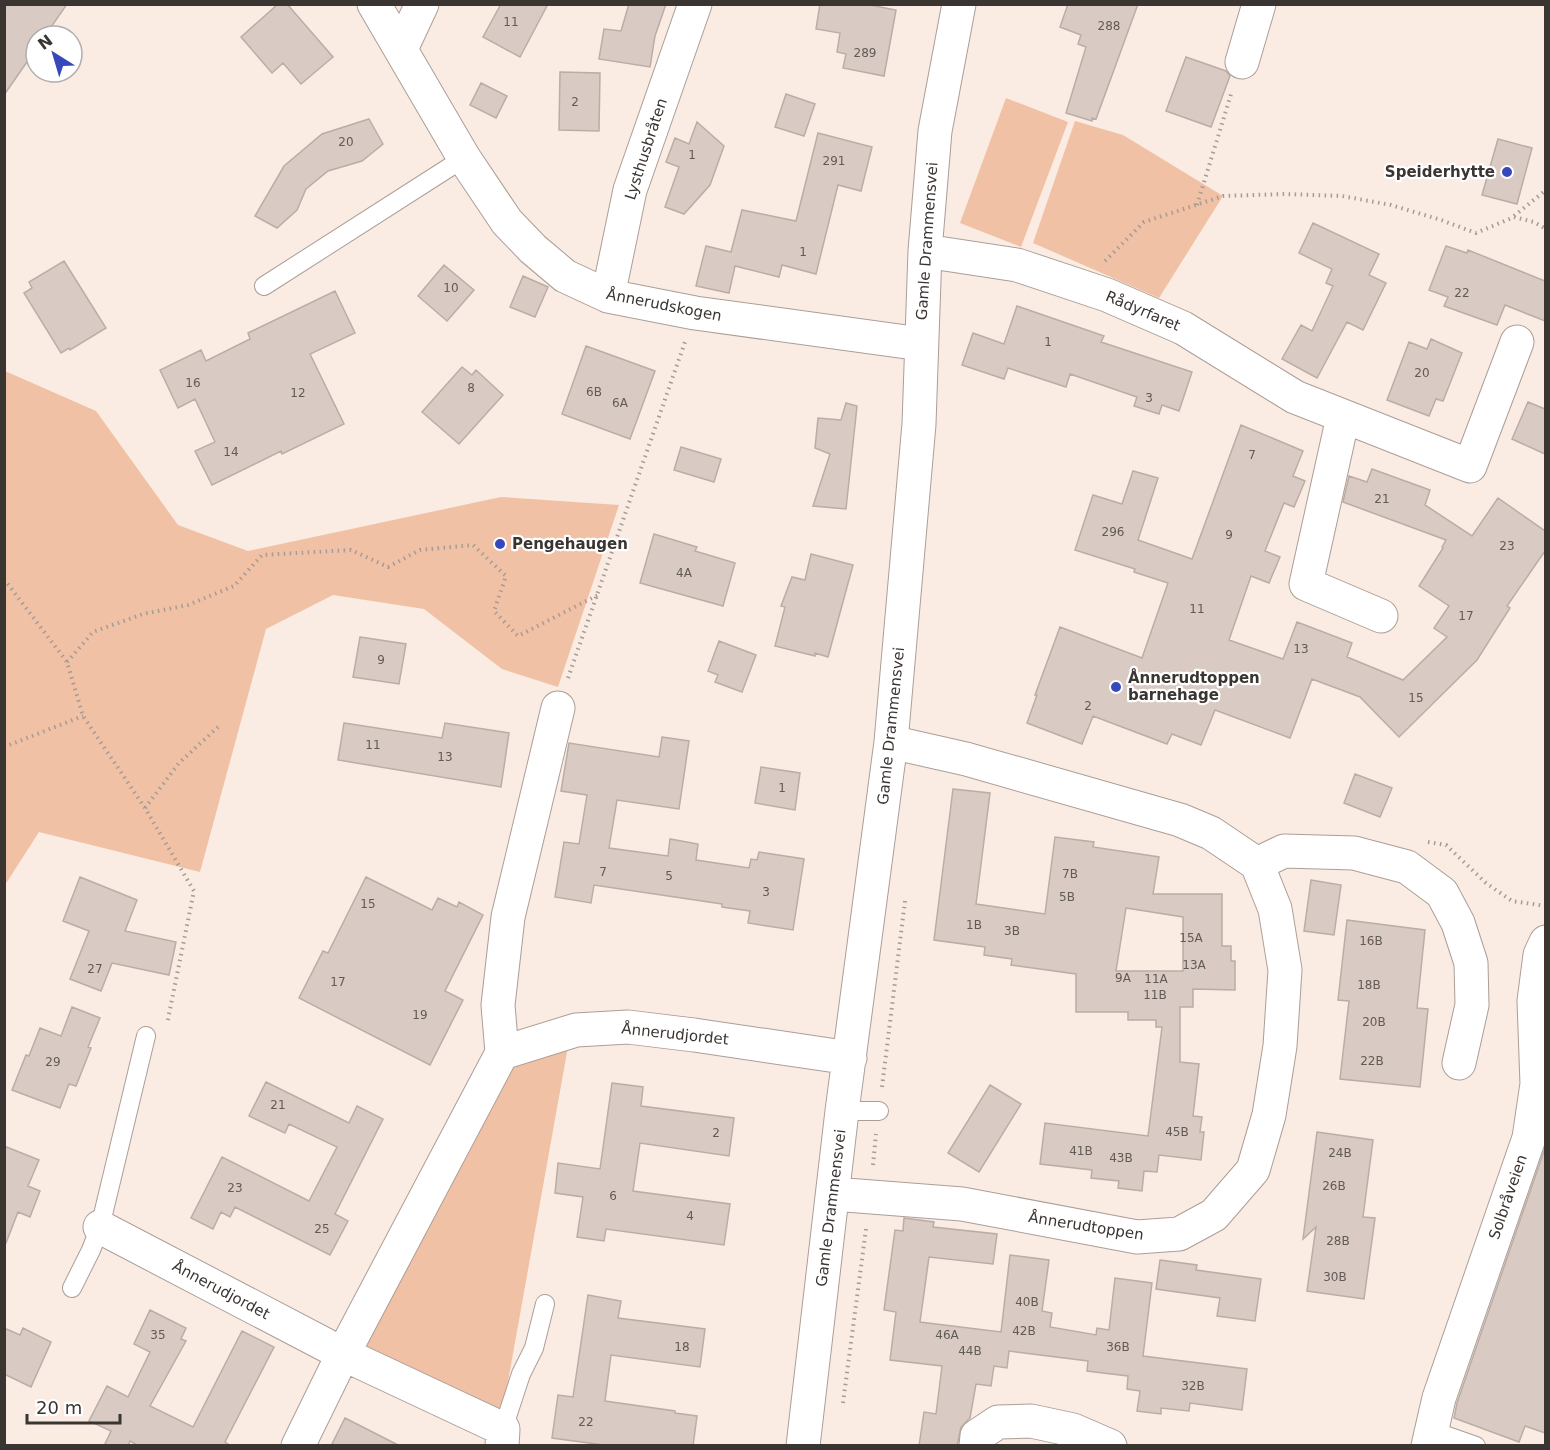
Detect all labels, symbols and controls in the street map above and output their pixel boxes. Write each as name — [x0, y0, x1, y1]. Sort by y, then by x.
house number: 11 — [503, 15, 519, 29]
house number: 288 — [1098, 19, 1120, 33]
north arrow — [24, 24, 84, 84]
text: N — [34, 31, 56, 54]
house number: 289 — [854, 46, 876, 60]
house number: 2 — [571, 95, 579, 109]
street label: Lysthusbråten — [621, 96, 671, 202]
house number: 20 — [338, 135, 354, 149]
house number: 1 — [688, 148, 696, 162]
house number: 291 — [823, 154, 845, 168]
street label: Gamle Drammensvei — [912, 161, 942, 321]
place label: Speiderhytte — [1385, 163, 1495, 181]
marker: Speiderhytte — [1500, 165, 1514, 179]
house number: 1 — [799, 245, 807, 259]
house number: 10 — [443, 281, 459, 295]
street label: Ånnerudskogen — [605, 284, 723, 325]
house number: 22 — [1454, 286, 1470, 300]
street label: Rådyrfaret — [1103, 287, 1183, 335]
house number: 1 — [1044, 335, 1052, 349]
house number: 20 — [1414, 366, 1430, 380]
house number: 16 — [185, 376, 201, 390]
house number: 8 — [467, 381, 475, 395]
house number: 6B — [586, 385, 602, 399]
house number: 12 — [290, 386, 306, 400]
house number: 3 — [1145, 391, 1153, 405]
house number: 6A — [612, 396, 629, 410]
house number: 14 — [223, 445, 239, 459]
house number: 7 — [1248, 448, 1256, 462]
house number: 21 — [1374, 492, 1390, 506]
house number: 296 — [1102, 525, 1124, 539]
house number: 9 — [1225, 528, 1233, 542]
place label: Pengehaugen — [512, 535, 628, 553]
marker: Pengehaugen — [493, 537, 507, 551]
house number: 23 — [1499, 539, 1515, 553]
house number: 4A — [676, 566, 693, 580]
house number: 11 — [1189, 602, 1205, 616]
house number: 17 — [1458, 609, 1474, 623]
house number: 13 — [1293, 642, 1309, 656]
street label: Gamle Drammensvei — [874, 646, 908, 806]
house number: 9 — [377, 653, 385, 667]
place label: Ånnerudtoppen barnehage — [1128, 668, 1260, 704]
marker: Ånnerudtoppen barnehage — [1109, 680, 1123, 694]
house number: 15 — [1408, 691, 1424, 705]
house number: 2 — [1084, 699, 1092, 713]
house number: 11 — [365, 738, 381, 752]
house number: 13 — [437, 750, 453, 764]
house number: 1 — [778, 781, 786, 795]
house number: 7 — [599, 865, 607, 879]
house number: 7B — [1062, 867, 1078, 881]
house number: 5 — [665, 869, 673, 883]
house number: 3 — [762, 885, 770, 899]
house number: 5B — [1059, 890, 1075, 904]
house number: 15 — [360, 897, 376, 911]
house number: 1B — [966, 918, 982, 932]
house number: 3B — [1004, 924, 1020, 938]
house number: 15A — [1179, 931, 1204, 945]
house number: 16B — [1359, 934, 1383, 948]
house number: 13A — [1182, 958, 1207, 972]
house number: 27 — [87, 962, 103, 976]
house number: 9A — [1115, 971, 1132, 985]
house number: 11A — [1144, 972, 1169, 986]
house number: 17 — [330, 975, 346, 989]
house number: 18B — [1357, 978, 1381, 992]
house number: 11B — [1143, 988, 1167, 1002]
house number: 19 — [412, 1008, 428, 1022]
house number: 20B — [1362, 1015, 1386, 1029]
street label: Ånnerudjordet — [621, 1018, 730, 1049]
house number: 22B — [1360, 1054, 1384, 1068]
house number: 29 — [45, 1055, 61, 1069]
house number: 21 — [270, 1098, 286, 1112]
house number: 45B — [1165, 1125, 1189, 1139]
house number: 2 — [712, 1126, 720, 1140]
street label: Gamle Drammensvei — [812, 1128, 850, 1288]
house number: 41B — [1069, 1144, 1093, 1158]
house number: 24B — [1328, 1146, 1352, 1160]
house number: 43B — [1109, 1151, 1133, 1165]
street label: Solbråveien — [1485, 1152, 1531, 1242]
house number: 26B — [1322, 1179, 1346, 1193]
house number: 23 — [227, 1181, 243, 1195]
house number: 6 — [609, 1189, 617, 1203]
street label: Ånnerudtoppen — [1027, 1207, 1145, 1244]
house number: 4 — [686, 1209, 694, 1223]
house number: 25 — [314, 1222, 330, 1236]
house number: 28B — [1326, 1234, 1350, 1248]
street label: Ånnerudjordet — [169, 1256, 273, 1323]
house number: 30B — [1323, 1270, 1347, 1284]
house number: 40B — [1015, 1295, 1039, 1309]
house number: 42B — [1012, 1324, 1036, 1338]
house number: 35 — [150, 1328, 166, 1342]
house number: 46A — [935, 1328, 960, 1342]
house number: 18 — [674, 1340, 690, 1354]
house number: 36B — [1106, 1340, 1130, 1354]
house number: 44B — [958, 1344, 982, 1358]
house number: 32B — [1181, 1379, 1205, 1393]
scale bar — [27, 1387, 120, 1425]
text: 20 m — [36, 1397, 82, 1418]
house number: 22 — [578, 1415, 594, 1429]

